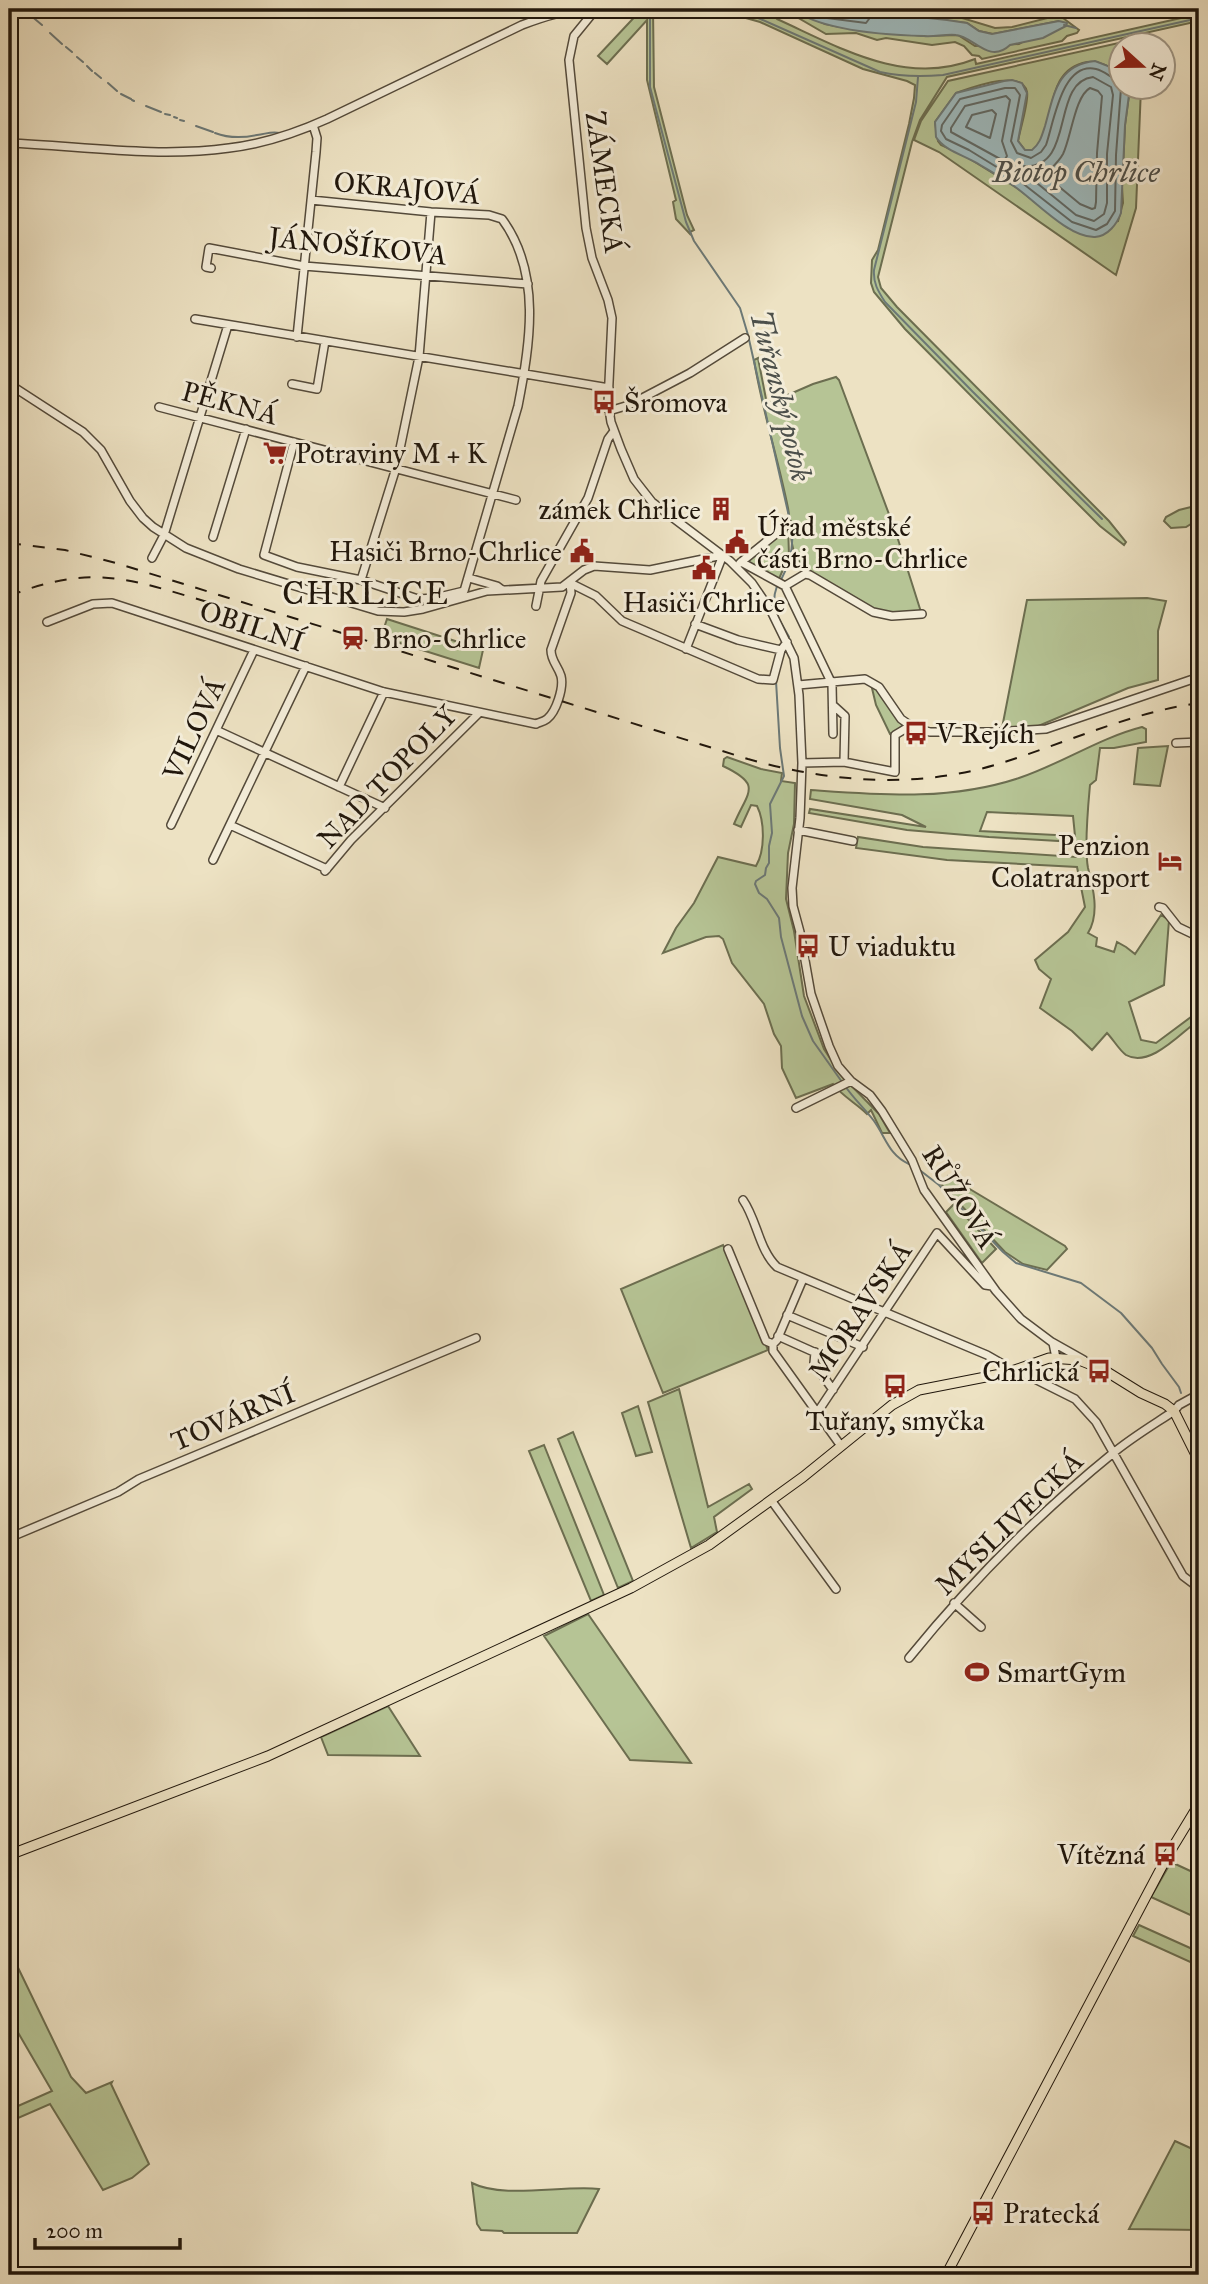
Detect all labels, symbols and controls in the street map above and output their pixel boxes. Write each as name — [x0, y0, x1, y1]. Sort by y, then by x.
north arrow — [1106, 32, 1176, 102]
text: N — [1144, 60, 1171, 84]
street label: ZÁMECKÁ — [578, 109, 632, 255]
water label: Biotop Chrlice — [991, 154, 1160, 191]
street label: OKRAJOVÁ — [332, 164, 482, 212]
street label: JÁNOŠÍKOVA — [264, 219, 449, 273]
water label: Tuřanský potok — [741, 307, 820, 486]
street label: PĚKNÁ — [178, 373, 282, 433]
place label: Šromova — [624, 385, 728, 420]
bus stop icon: Šromova — [590, 388, 618, 416]
place label: Potraviny M + K — [295, 436, 488, 471]
supermarket icon: Potraviny M + K — [261, 439, 289, 467]
place label: zámek Chrlice — [539, 492, 701, 527]
building icon: zámek Chrlice — [707, 495, 735, 523]
place label: Úřad městské části Brno-Chrlice — [757, 509, 968, 576]
public building icon: Úřad městské části Brno-Chrlice — [723, 528, 751, 556]
place label: Hasiči Brno-Chrlice — [329, 534, 562, 569]
public building icon: Hasiči Brno-Chrlice — [568, 537, 596, 565]
public building icon: Hasiči Chrlice — [690, 554, 718, 582]
district label: CHRLICE — [282, 574, 450, 613]
place label: Hasiči Chrlice — [622, 585, 786, 620]
street label: OBILNÍ — [195, 593, 310, 660]
place label: Brno-Chrlice — [373, 621, 527, 656]
station icon: Brno-Chrlice — [339, 624, 367, 652]
street label: VILOVÁ — [155, 672, 233, 787]
street label: NAD TOPOLY — [310, 697, 465, 856]
place label: V Rejích — [935, 716, 1035, 751]
bus stop icon: V Rejích — [902, 719, 930, 747]
place label: Penzion Colatransport — [991, 828, 1150, 895]
hotel icon: Penzion Colatransport — [1156, 847, 1184, 875]
place label: U viaduktu — [828, 929, 956, 964]
bus stop icon: U viaduktu — [794, 932, 822, 960]
street label: RŮŽOVÁ — [915, 1139, 1006, 1255]
street label: MORAVSKÁ — [801, 1235, 919, 1387]
place label: Chrlická — [982, 1354, 1079, 1389]
bus stop icon: Chrlická — [1085, 1357, 1113, 1385]
bus stop icon: Tuřany, smyčka — [881, 1372, 909, 1400]
street label: TOVÁRNÍ — [166, 1375, 301, 1459]
place label: Tuřany, smyčka — [806, 1403, 985, 1438]
street label: MYSLIVECKÁ — [928, 1443, 1091, 1602]
place label: SmartGym — [997, 1655, 1126, 1690]
sports icon: SmartGym — [963, 1658, 991, 1686]
place label: Vítězná — [1056, 1837, 1145, 1872]
bus stop icon: Vítězná — [1151, 1840, 1179, 1868]
place label: Pratecká — [1003, 2196, 1100, 2231]
bus stop icon: Pratecká — [969, 2199, 997, 2227]
scale bar — [35, 2207, 180, 2251]
text: 200 m — [46, 2218, 103, 2244]

